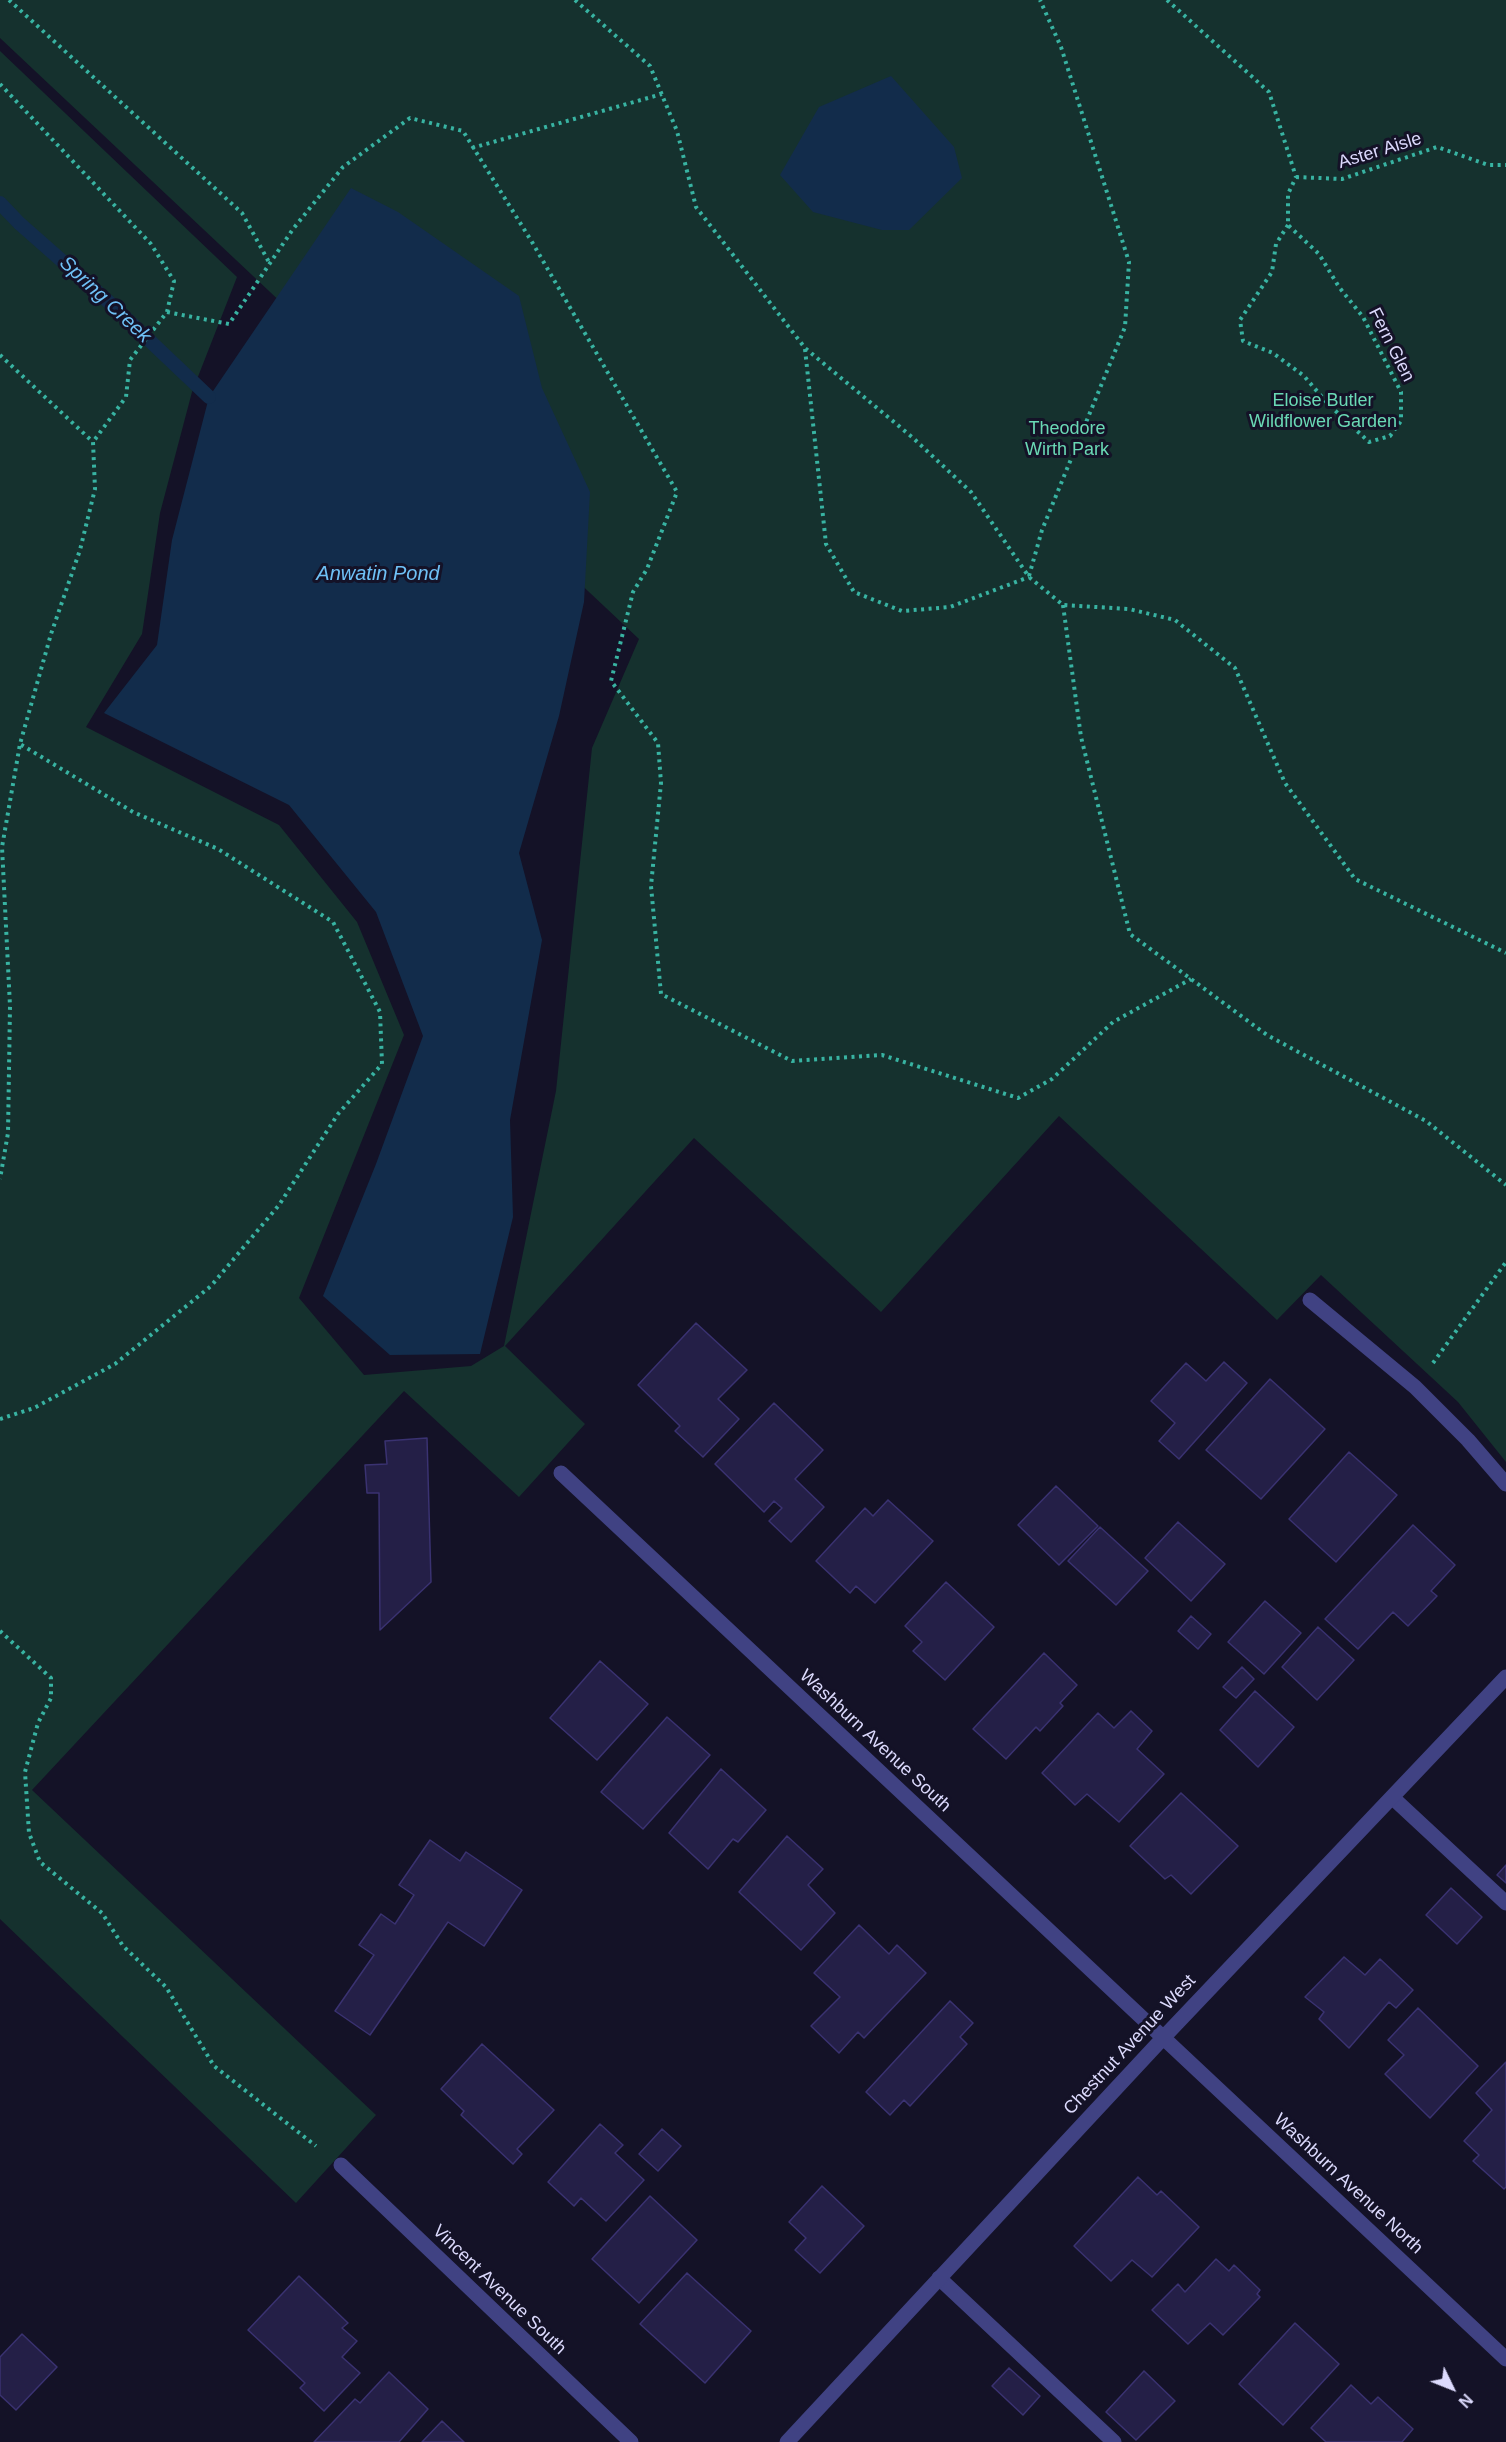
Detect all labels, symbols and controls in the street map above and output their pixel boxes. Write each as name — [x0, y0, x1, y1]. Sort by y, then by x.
street label: Aster Aisle — [1336, 128, 1424, 174]
water label: Spring Creek — [54, 251, 156, 349]
street label: Fern Glen — [1363, 304, 1419, 386]
park label: Eloise Butler Wildflower Garden — [1249, 390, 1397, 432]
park label: Theodore Wirth Park — [1025, 418, 1109, 460]
water label: Anwatin Pond — [316, 562, 440, 586]
street label: Washburn Avenue South — [795, 1665, 955, 1817]
street label: Chestnut Avenue West — [1060, 1971, 1200, 2119]
street label: Washburn Avenue North — [1269, 2109, 1427, 2259]
street label: Vincent Avenue South — [428, 2221, 570, 2359]
north arrow — [1422, 2358, 1482, 2418]
text: N — [1455, 2391, 1476, 2411]

